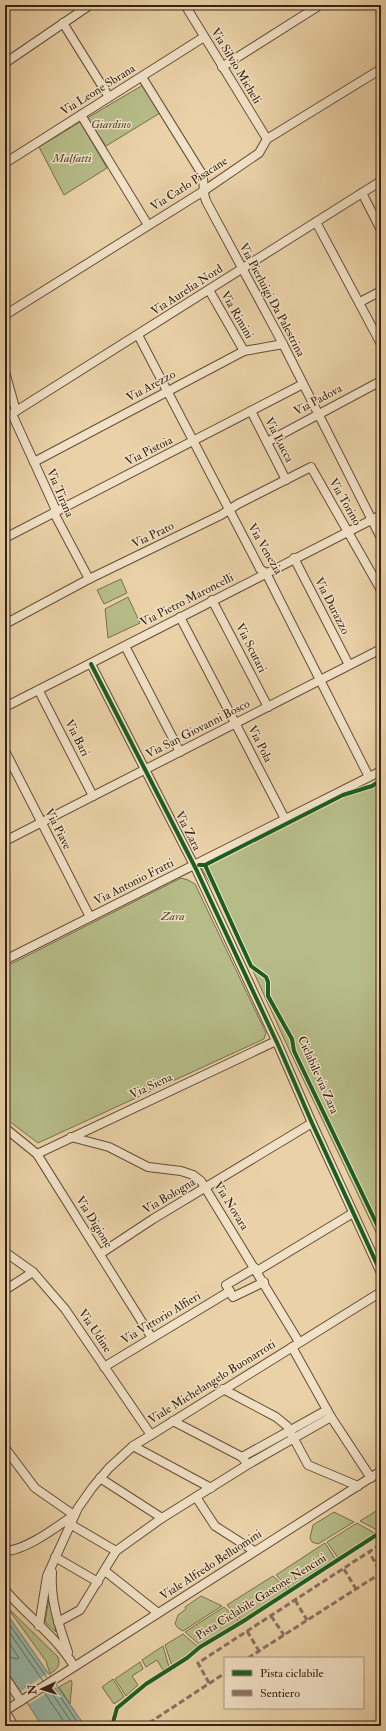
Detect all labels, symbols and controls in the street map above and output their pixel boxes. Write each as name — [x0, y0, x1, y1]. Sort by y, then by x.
street label: Via Silvio Micheli — [207, 25, 265, 107]
street label: Via Leone Sbrana — [58, 60, 139, 119]
park label: Giardino — [91, 117, 131, 132]
park label: Malfatti — [52, 151, 92, 166]
street label: Via Carlo Pisacane — [148, 154, 230, 214]
street label: Via Pierluigi Da Palestrina — [236, 241, 309, 360]
street label: Via Aurelia Nord — [148, 261, 226, 319]
street label: Via Rimini — [217, 288, 257, 342]
street label: Via Arezzo — [124, 367, 178, 405]
street label: Via Padova — [291, 381, 346, 419]
street label: Via Lucca — [261, 415, 297, 466]
street label: Via Pistoia — [123, 432, 176, 469]
street label: Via Tirana — [43, 466, 77, 521]
street label: Via Torino — [326, 476, 365, 528]
street label: Via Prato — [129, 518, 177, 552]
street label: Via Venezia — [244, 521, 286, 578]
street label: Via Pietro Maroncelli — [138, 570, 236, 630]
street label: Via Durazzo — [311, 575, 353, 637]
street label: Via Scutari — [232, 621, 270, 675]
street label: Via San Giovanni Bosco — [143, 696, 253, 762]
street label: Via Bari — [61, 717, 93, 759]
street label: Via Pola — [244, 723, 276, 766]
street label: Via Piave — [41, 806, 75, 852]
street label: Via Zara — [172, 809, 205, 854]
street label: Via Antonio Fratti — [92, 855, 176, 909]
park label: Zara — [160, 909, 185, 924]
street label: Ciclabile via Zara — [294, 1034, 342, 1117]
street label: Via Siena — [127, 1069, 176, 1102]
street label: Via Bologna — [140, 1174, 199, 1217]
street label: Via Novara — [210, 1179, 252, 1234]
street label: Via Digione — [72, 1193, 116, 1251]
street label: Via Vittorio Alfieri — [119, 1288, 203, 1348]
street label: Via Udine — [75, 1306, 115, 1356]
street label: Viale Michelangelo Buonarroti — [146, 1337, 278, 1427]
street label: Viale Alfredo Belluomini — [157, 1527, 265, 1603]
street label: Pista Ciclabile Gastone Nencini — [193, 1551, 329, 1643]
legend — [224, 1657, 364, 1709]
text: Pista ciclabile — [260, 1666, 324, 1681]
north arrow — [22, 1669, 62, 1709]
text: N — [26, 1683, 39, 1696]
text: Sentiero — [260, 1686, 300, 1701]

